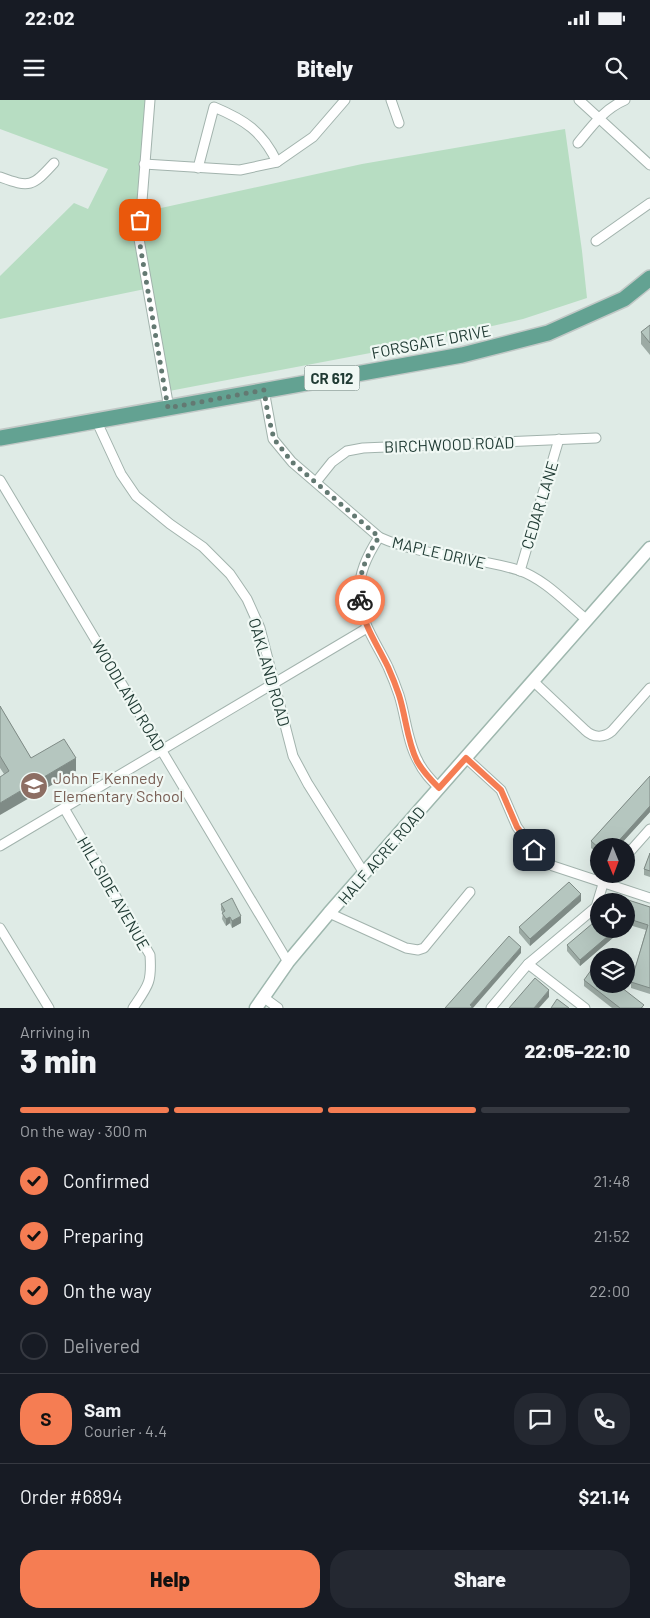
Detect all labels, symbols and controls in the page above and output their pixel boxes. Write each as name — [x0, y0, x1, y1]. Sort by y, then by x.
text: 22:02 — [25, 6, 75, 29]
icon: menu — [20, 54, 48, 82]
icon: search — [602, 54, 630, 82]
text: Bitely — [297, 55, 353, 81]
pin — [119, 199, 161, 241]
icon: bag — [126, 206, 154, 234]
street label: FORSGATE DRIVE — [370, 320, 492, 362]
road number: CR 612 — [304, 366, 360, 390]
street label: BIRCHWOOD ROAD — [384, 432, 514, 456]
street label: CEDAR LANE — [517, 459, 561, 551]
street label: MAPLE DRIVE — [390, 532, 488, 572]
courier — [335, 575, 385, 625]
icon: bike — [346, 586, 374, 614]
street label: OAKLAND ROAD — [245, 616, 295, 728]
street label: WOODLAND ROAD — [88, 636, 170, 754]
place label: John F Kennedy Elementary School — [53, 768, 183, 805]
school or university icon: John F Kennedy Elementary School — [19, 771, 49, 801]
street label: HALF ACRE ROAD — [334, 802, 428, 908]
pin — [513, 829, 555, 871]
street label: HILLSIDE AVENUE — [74, 833, 154, 953]
icon: home — [520, 836, 548, 864]
north arrow — [590, 838, 635, 882]
map controls — [590, 838, 635, 993]
button: locate — [590, 893, 635, 938]
button: layers — [590, 948, 635, 993]
text: Arriving in — [20, 1022, 90, 1041]
text: 22:05–22:10 — [525, 1039, 630, 1062]
text: 3 min — [20, 1041, 97, 1079]
text: On the way · 300 m — [20, 1121, 147, 1140]
icon: check — [20, 1167, 48, 1195]
text: Confirmed — [63, 1169, 150, 1192]
text: 21:48 — [593, 1171, 630, 1190]
icon: check — [20, 1222, 48, 1250]
text: Preparing — [63, 1224, 144, 1247]
text: 21:52 — [594, 1226, 630, 1245]
icon: check — [20, 1277, 48, 1305]
text: On the way — [63, 1279, 152, 1302]
text: 22:00 — [589, 1281, 630, 1300]
text: Delivered — [63, 1334, 140, 1357]
button: chat — [514, 1393, 566, 1445]
button: phone — [578, 1393, 630, 1445]
text: Sam — [84, 1398, 121, 1421]
text: S — [40, 1407, 52, 1430]
text: Courier · 4.4 — [84, 1421, 167, 1440]
text: Order #6894 — [20, 1485, 122, 1508]
text: $21.14 — [579, 1485, 630, 1508]
button: Help — [20, 1550, 320, 1608]
button: Share — [330, 1550, 630, 1608]

